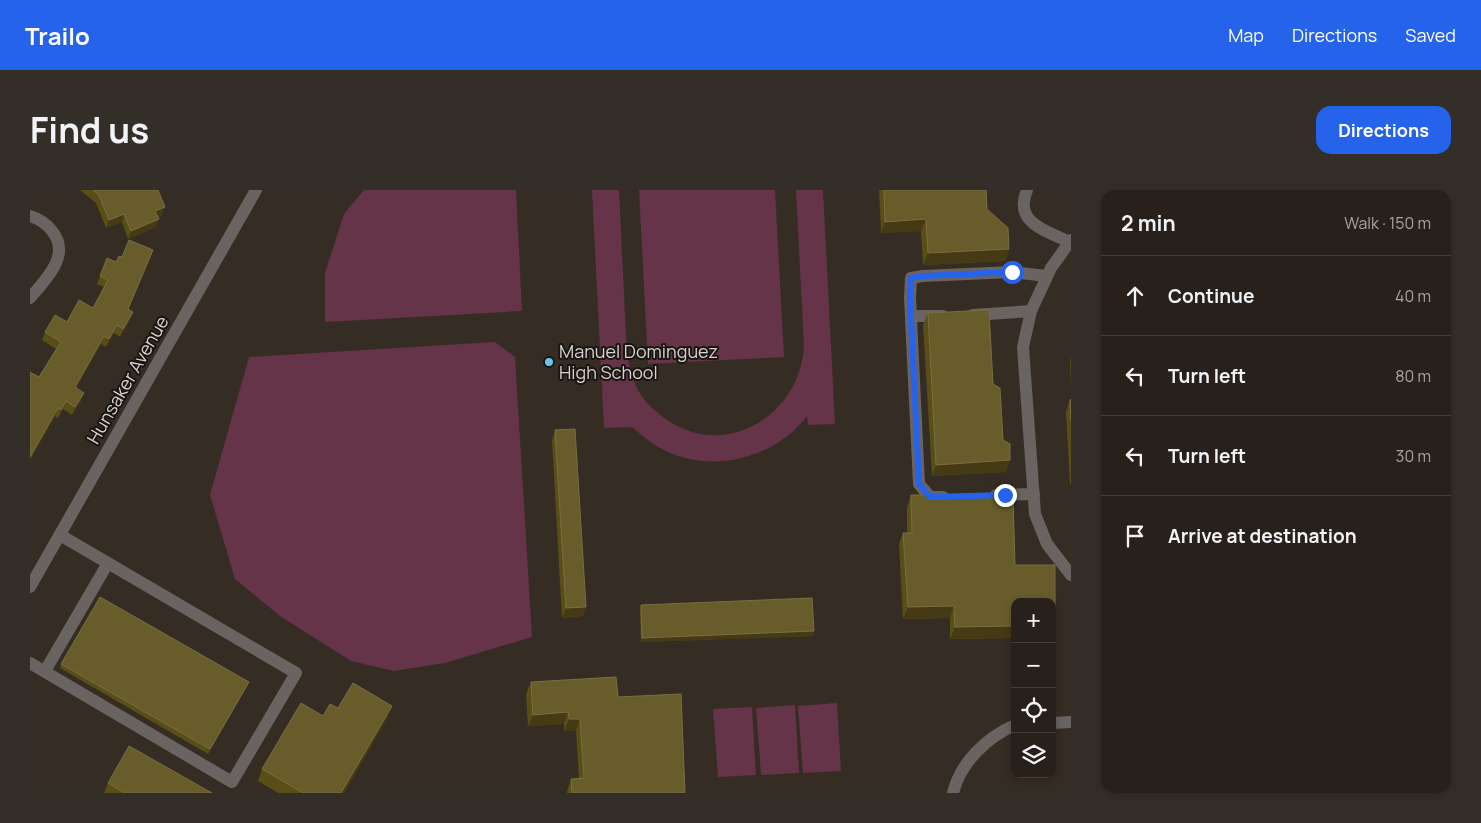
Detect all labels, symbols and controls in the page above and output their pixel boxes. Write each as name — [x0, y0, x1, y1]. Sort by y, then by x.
text: Trailo — [25, 19, 90, 52]
text: Map — [1228, 23, 1264, 47]
text: Directions — [1292, 23, 1377, 47]
text: Saved — [1405, 23, 1456, 47]
text: Find us — [30, 106, 149, 154]
button: Directions — [1316, 106, 1451, 154]
text: 2 min — [1121, 209, 1176, 237]
text: Walk · 150 m — [1344, 212, 1431, 234]
route start — [1001, 261, 1024, 284]
icon: ahead — [1121, 282, 1149, 310]
text: Continue — [1168, 283, 1254, 309]
text: 40 m — [1395, 285, 1431, 307]
street label: Hunsaker Avenue — [81, 311, 174, 448]
place label: Manuel Dominguez High School — [559, 339, 718, 384]
marker: Manuel Dominguez High School — [543, 356, 555, 368]
icon: left — [1121, 362, 1149, 390]
text: Turn left — [1168, 363, 1246, 389]
text: 80 m — [1395, 365, 1431, 387]
icon: left — [1121, 442, 1149, 470]
text: Turn left — [1168, 443, 1246, 469]
text: 30 m — [1396, 445, 1431, 467]
route end — [994, 484, 1017, 507]
icon: arrive — [1121, 522, 1149, 550]
text: Arrive at destination — [1168, 523, 1357, 549]
map controls — [1011, 598, 1056, 778]
button: + — [1011, 598, 1056, 643]
button: − — [1011, 643, 1056, 688]
button: locate — [1011, 688, 1056, 733]
button: layers — [1011, 733, 1056, 778]

